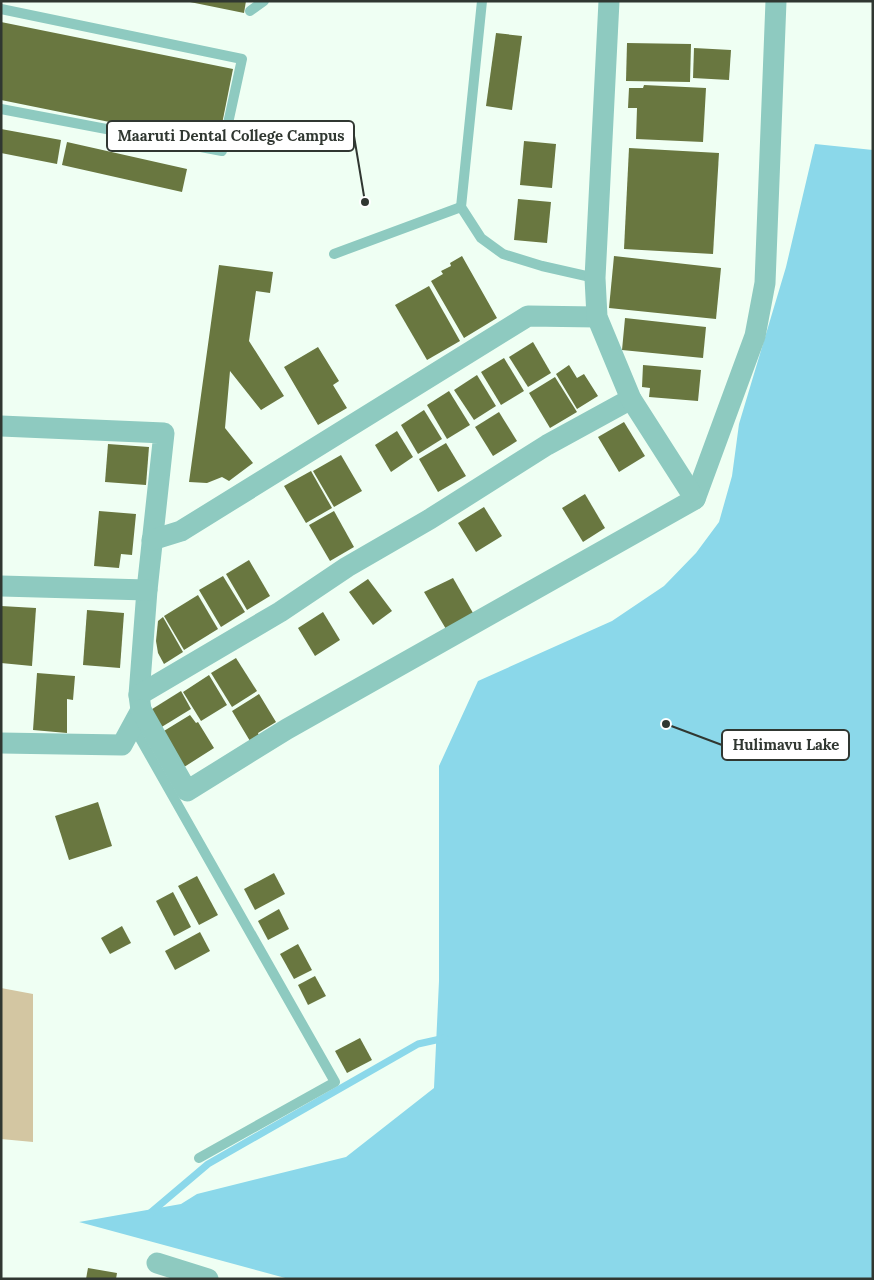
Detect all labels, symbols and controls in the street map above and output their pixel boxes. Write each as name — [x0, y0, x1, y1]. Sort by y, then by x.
callout: Maaruti Dental College Campus — [107, 121, 354, 151]
text: Maaruti Dental College Campus — [117, 126, 345, 145]
callout: Hulimavu Lake — [722, 730, 849, 760]
text: Hulimavu Lake — [733, 735, 839, 754]

